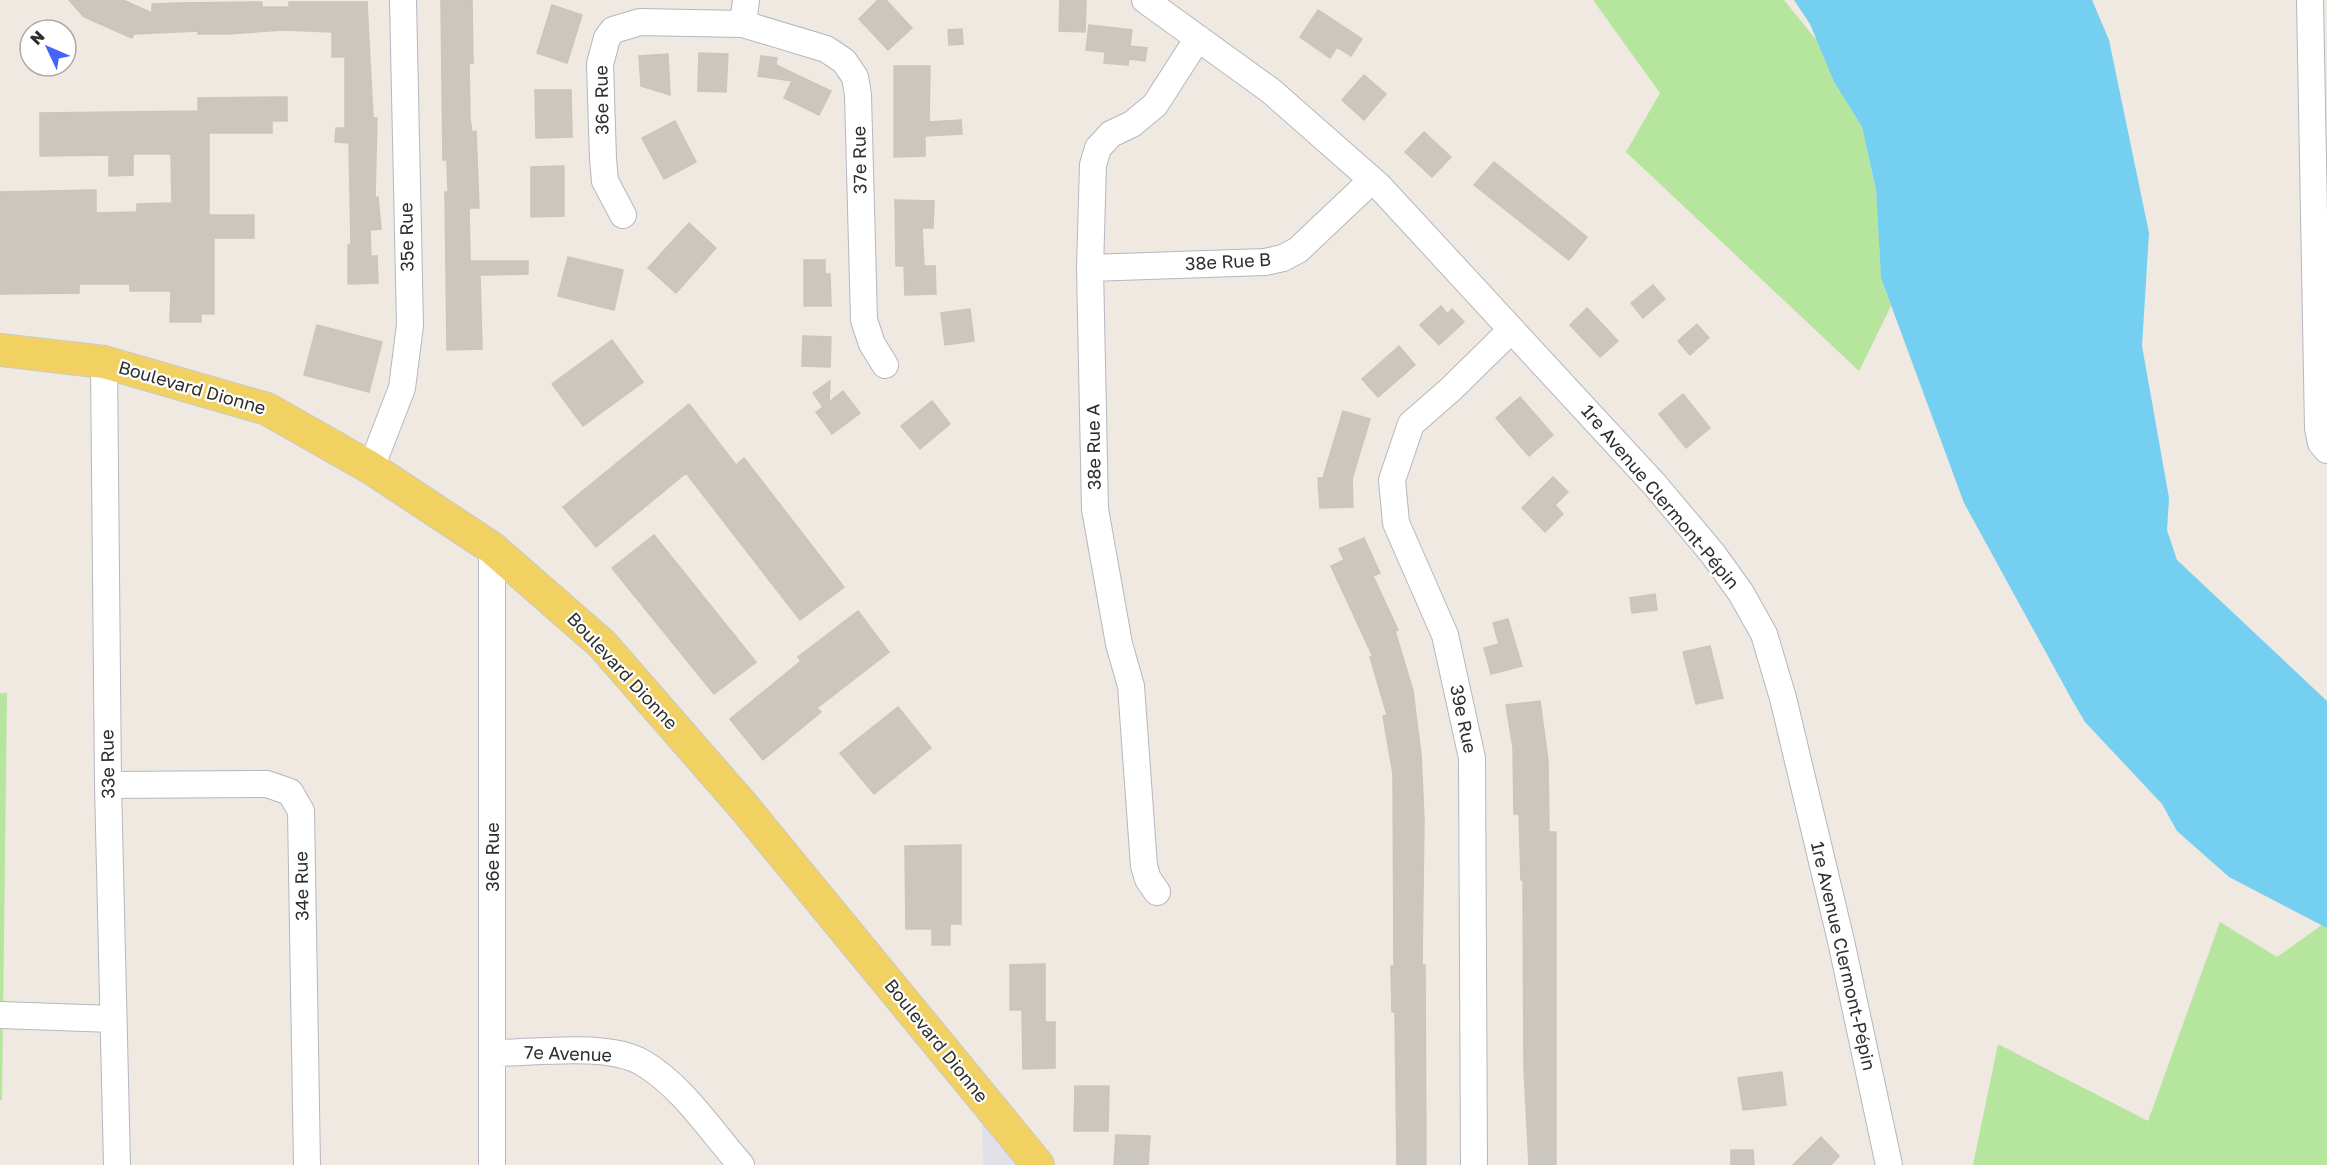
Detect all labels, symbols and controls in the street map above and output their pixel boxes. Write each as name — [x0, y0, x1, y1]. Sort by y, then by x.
north arrow — [18, 18, 78, 78]
text: N — [26, 26, 49, 49]
street label: 36e Rue — [589, 65, 613, 135]
street label: 37e Rue — [847, 126, 871, 194]
street label: 35e Rue — [394, 202, 418, 272]
street label: 38e Rue B — [1184, 248, 1272, 274]
street label: Boulevard Dionne — [116, 355, 269, 419]
street label: 1re Avenue Clermont-Pépin — [1577, 400, 1744, 593]
street label: 38e Rue A — [1081, 404, 1105, 490]
street label: Boulevard Dionne — [563, 607, 683, 734]
street label: 39e Rue — [1446, 682, 1482, 755]
street label: 33e Rue — [95, 729, 119, 799]
street label: 36e Rue — [481, 822, 503, 892]
street label: 1re Avenue Clermont-Pépin — [1807, 839, 1881, 1072]
street label: 34e Rue — [289, 851, 313, 921]
street label: Boulevard Dionne — [880, 974, 993, 1106]
street label: 7e Avenue — [524, 1040, 612, 1066]

